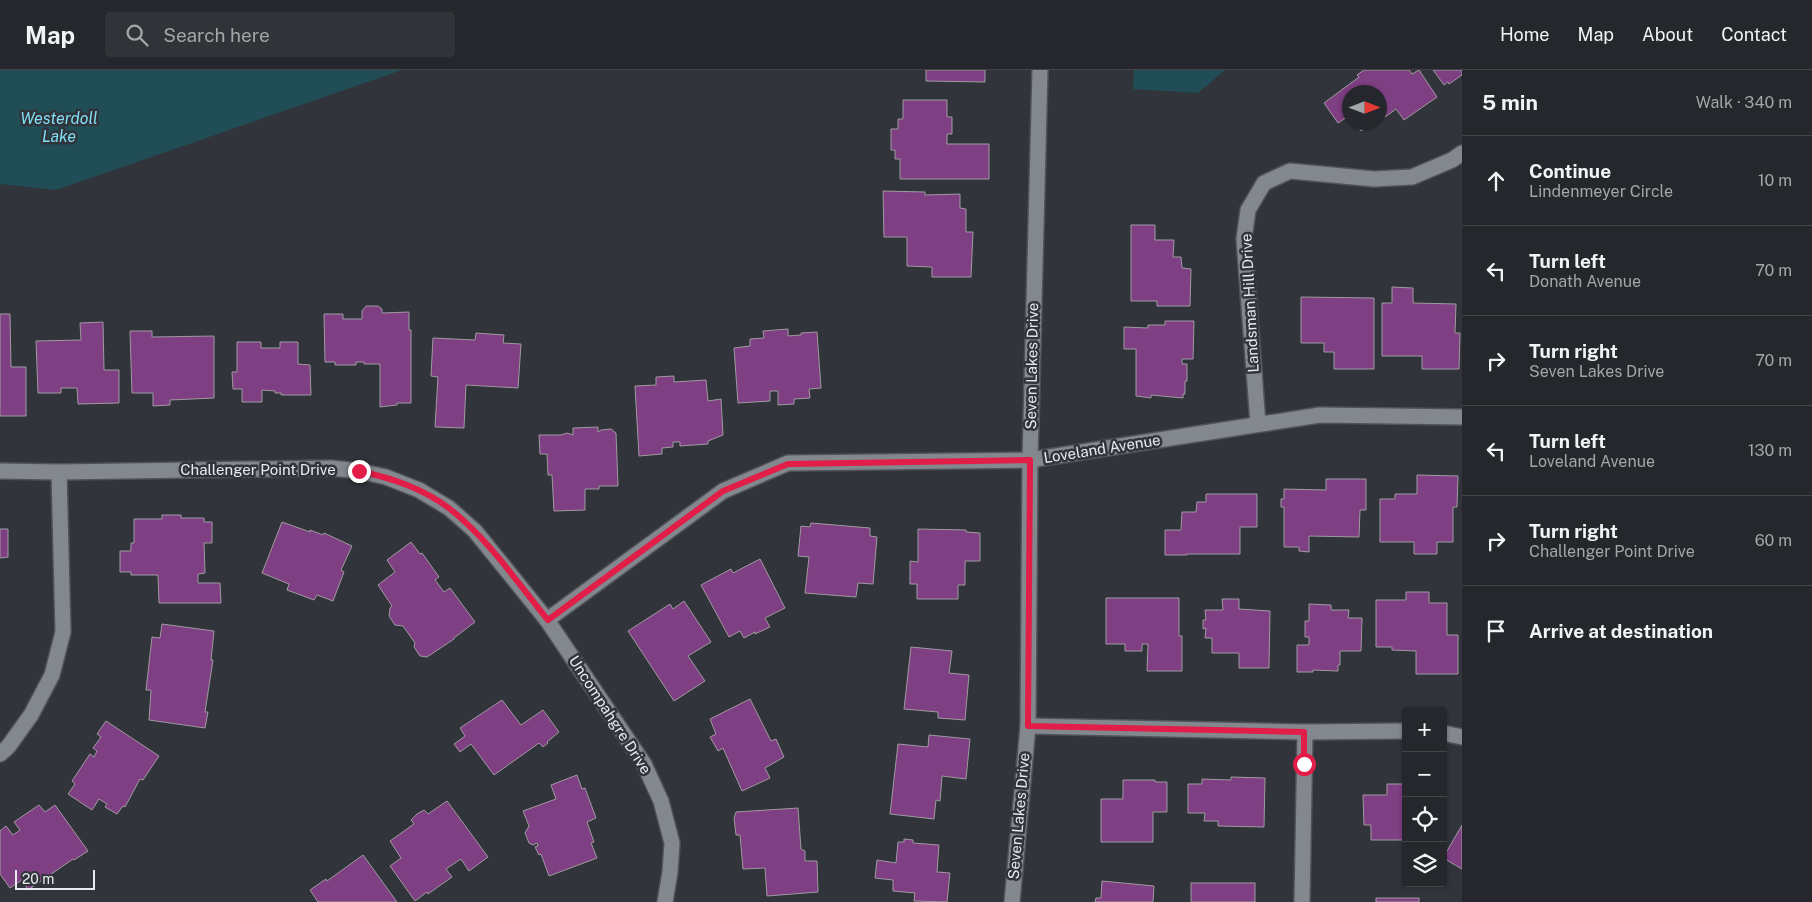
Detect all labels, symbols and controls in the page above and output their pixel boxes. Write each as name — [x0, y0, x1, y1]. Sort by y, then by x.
search box — [105, 12, 455, 57]
text: Map — [25, 21, 75, 49]
icon: search — [123, 21, 151, 49]
text: Search here — [163, 24, 270, 46]
text: Home — [1500, 24, 1550, 45]
text: Map — [1578, 24, 1614, 45]
text: About — [1642, 24, 1693, 45]
text: Contact — [1721, 24, 1787, 45]
north arrow — [1342, 85, 1387, 130]
text: 5 min — [1482, 90, 1538, 115]
text: Walk · 340 m — [1696, 93, 1792, 112]
water label: Westerdoll Lake — [20, 109, 98, 146]
text: Continue — [1529, 160, 1611, 182]
icon: ahead — [1482, 167, 1510, 195]
text: 10 m — [1758, 171, 1792, 190]
text: Lindenmeyer Circle — [1529, 182, 1673, 201]
street label: Landsman Hill Drive — [1237, 233, 1262, 373]
text: Turn left — [1529, 250, 1606, 272]
icon: left — [1482, 257, 1510, 285]
text: 70 m — [1755, 261, 1792, 280]
text: Donath Avenue — [1529, 272, 1641, 291]
street label: Seven Lakes Drive — [1022, 302, 1041, 430]
text: Turn right — [1529, 340, 1618, 362]
icon: right — [1482, 347, 1510, 375]
text: 70 m — [1755, 351, 1792, 370]
text: Seven Lakes Drive — [1529, 362, 1664, 381]
text: Turn left — [1529, 430, 1606, 452]
street label: Loveland Avenue — [1042, 431, 1162, 466]
icon: left — [1482, 437, 1510, 465]
text: 130 m — [1748, 441, 1792, 460]
text: Loveland Avenue — [1529, 452, 1655, 471]
route end — [348, 460, 371, 483]
street label: Challenger Point Drive — [180, 461, 336, 478]
text: Turn right — [1529, 520, 1618, 542]
icon: right — [1482, 527, 1510, 555]
text: 60 m — [1755, 531, 1792, 550]
text: Challenger Point Drive — [1529, 542, 1695, 561]
icon: arrive — [1482, 617, 1510, 645]
text: Arrive at destination — [1529, 620, 1713, 642]
street label: Uncompahgre Drive — [566, 652, 655, 777]
map controls — [1402, 707, 1447, 887]
button: + — [1402, 707, 1447, 752]
street label: Seven Lakes Drive — [1005, 752, 1033, 880]
button: − — [1402, 752, 1447, 797]
route start — [1293, 753, 1316, 776]
button: locate — [1402, 797, 1447, 842]
button: layers — [1402, 842, 1447, 887]
scale bar — [15, 867, 95, 890]
text: 20 m — [22, 871, 54, 887]

